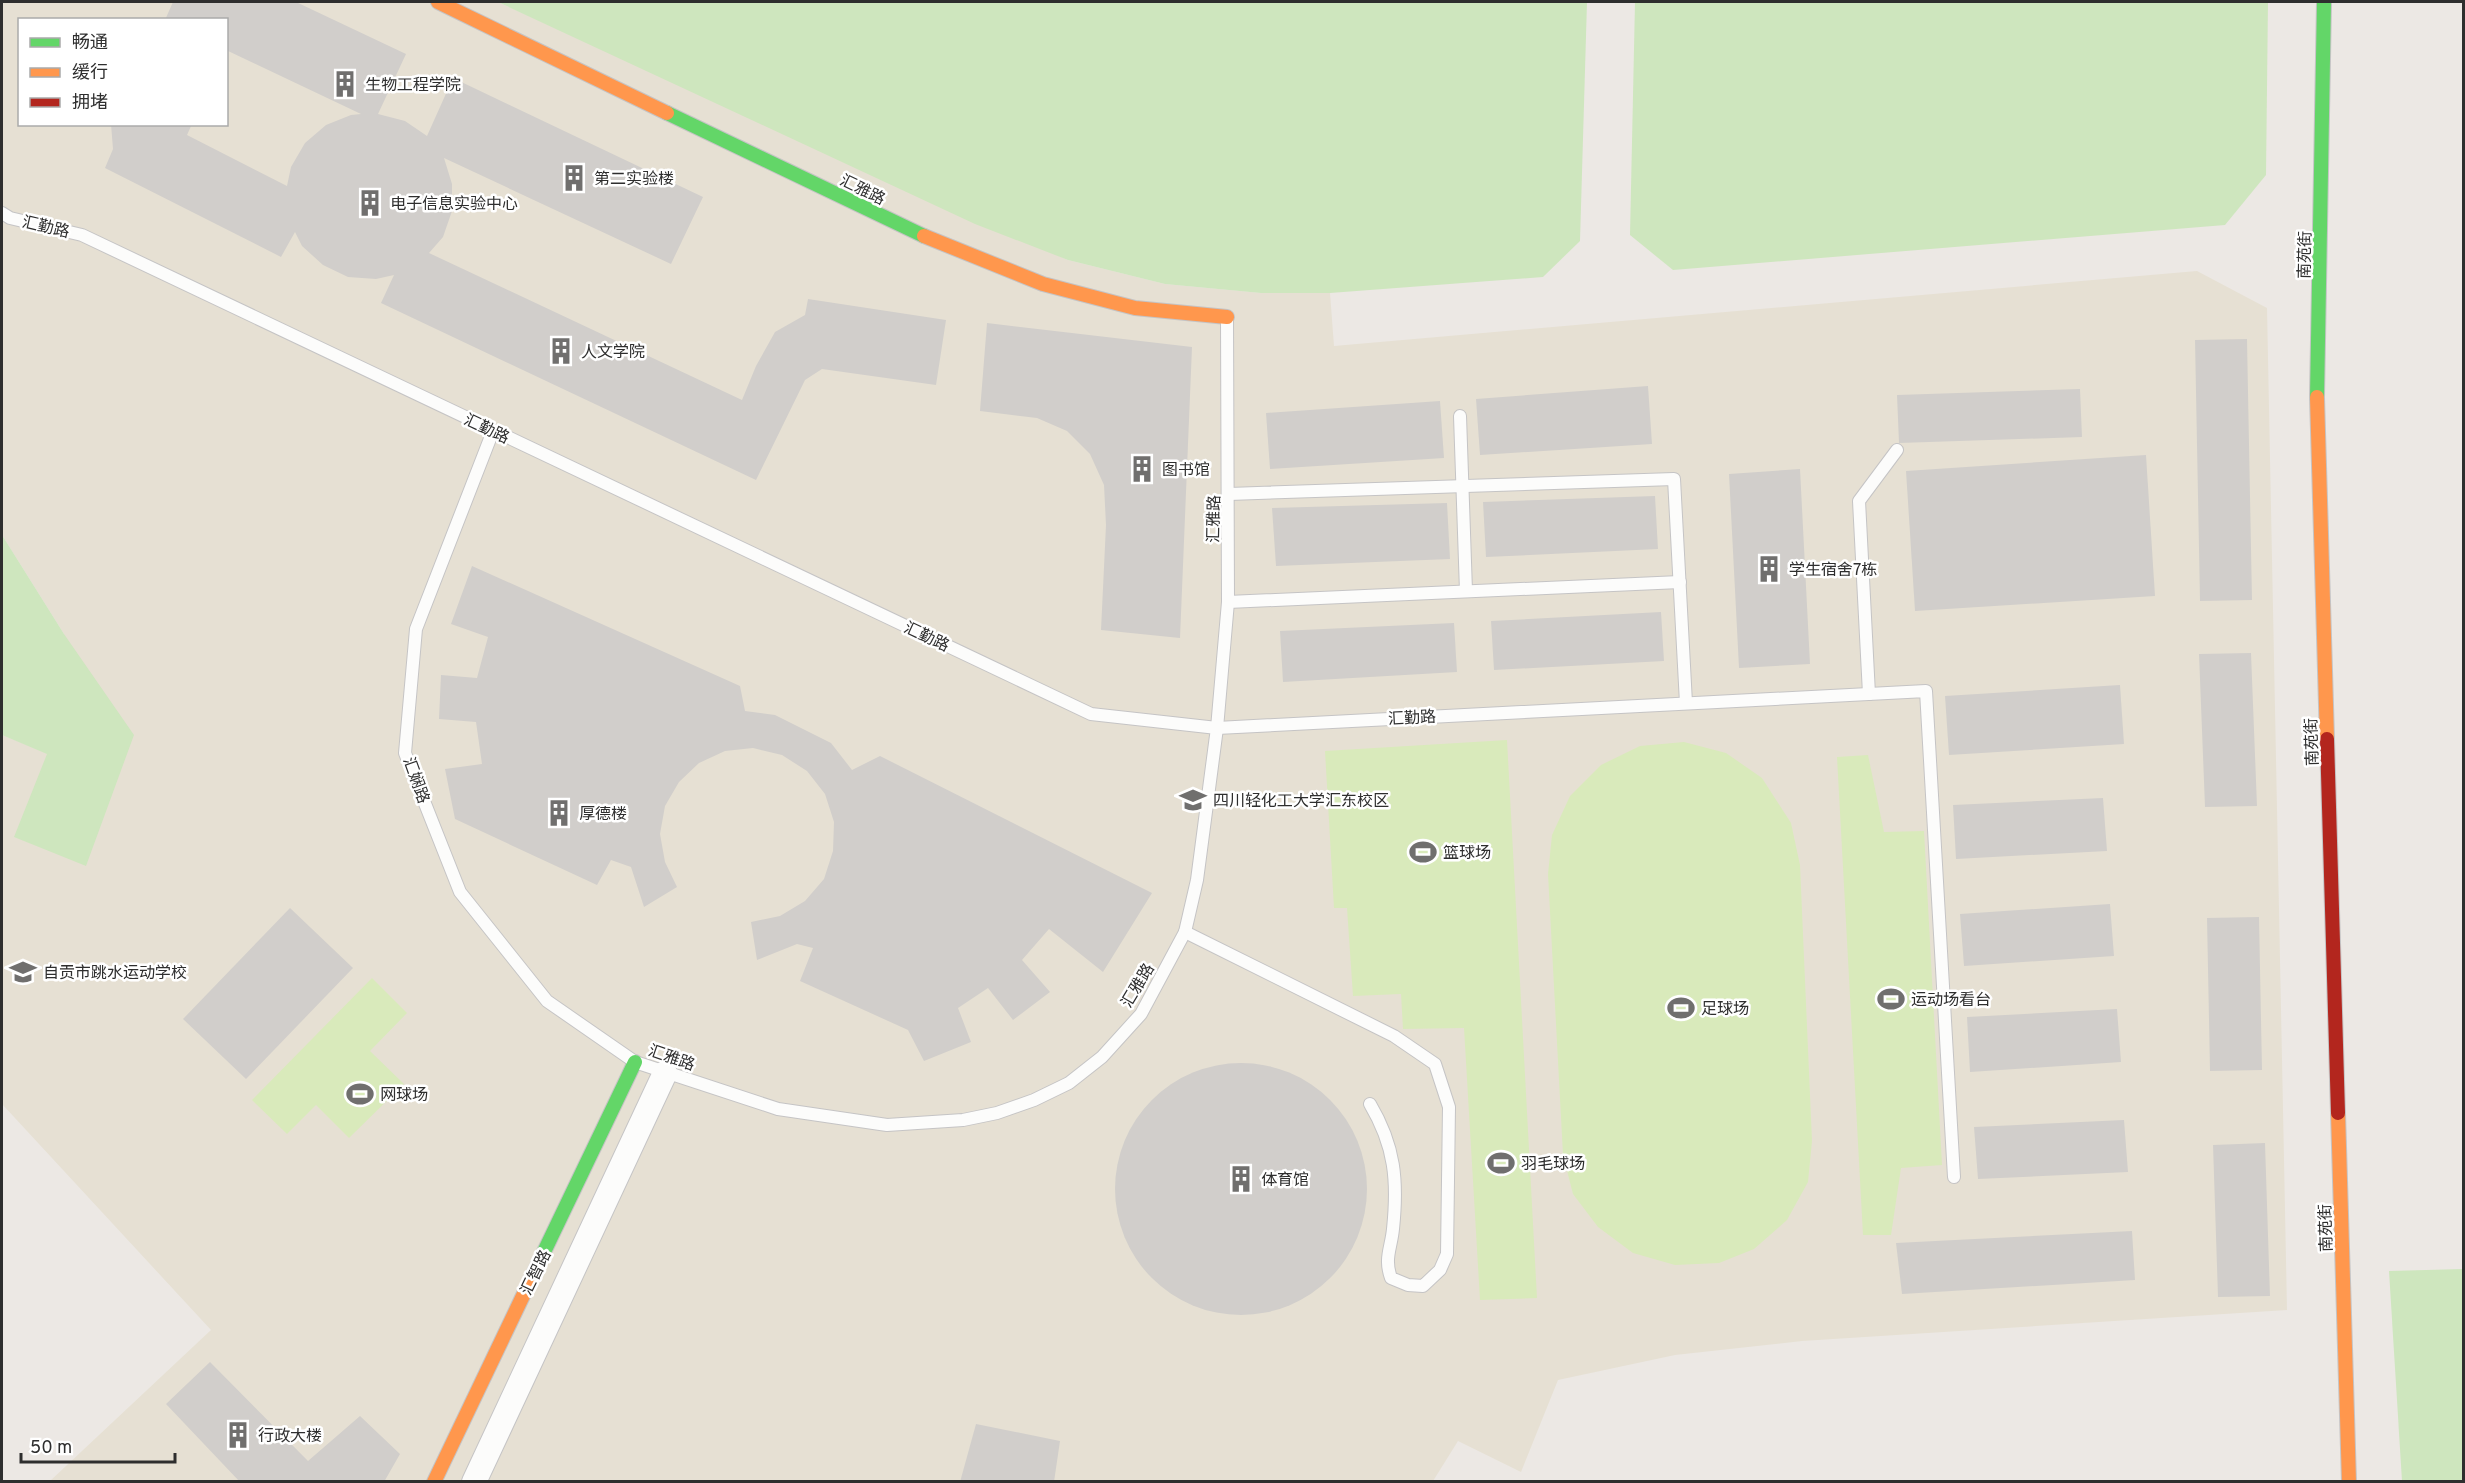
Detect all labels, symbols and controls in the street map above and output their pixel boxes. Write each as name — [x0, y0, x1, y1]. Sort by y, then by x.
legend — [18, 18, 228, 126]
text: 畅通 — [72, 32, 108, 55]
text: 缓行 — [72, 62, 108, 85]
building icon: 生物工程学院 — [330, 69, 360, 99]
place label: 生物工程学院 — [365, 76, 461, 96]
text: 拥堵 — [72, 92, 108, 115]
building icon: 第二实验楼 — [559, 163, 589, 193]
place label: 第二实验楼 — [594, 170, 674, 190]
street label: 汇雅路 — [836, 171, 888, 210]
building icon: 电子信息实验中心 — [355, 188, 385, 218]
place label: 电子信息实验中心 — [390, 195, 518, 215]
street label: 汇勤路 — [20, 213, 71, 243]
street label: 南苑街 — [2296, 231, 2316, 279]
building icon: 人文学院 — [546, 336, 576, 366]
place label: 人文学院 — [581, 343, 645, 363]
street label: 汇勤路 — [460, 411, 512, 449]
building icon: 图书馆 — [1127, 454, 1157, 484]
place label: 图书馆 — [1162, 461, 1210, 481]
street label: 汇雅路 — [1205, 495, 1225, 543]
building icon: 学生宿舍7栋 — [1754, 554, 1784, 584]
place label: 学生宿舍7栋 — [1789, 561, 1877, 581]
street label: 汇勤路 — [900, 619, 952, 657]
street label: 汇勤路 — [1388, 708, 1437, 730]
street label: 南苑街 — [2302, 718, 2324, 766]
street label: 汇娴路 — [398, 755, 433, 807]
school or university icon: 四川轻化工大学汇东校区 — [1178, 785, 1208, 815]
place label: 四川轻化工大学汇东校区 — [1213, 792, 1389, 812]
building icon: 厚德楼 — [544, 798, 574, 828]
place label: 厚德楼 — [579, 805, 627, 825]
sports icon: 篮球场 — [1408, 837, 1438, 867]
place label: 篮球场 — [1443, 844, 1491, 864]
school or university icon: 自贡市跳水运动学校 — [8, 957, 38, 987]
street label: 汇雅路 — [1118, 960, 1160, 1012]
place label: 自贡市跳水运动学校 — [43, 964, 187, 984]
sports icon: 运动场看台 — [1876, 984, 1906, 1014]
place label: 运动场看台 — [1911, 991, 1991, 1011]
sports icon: 足球场 — [1666, 993, 1696, 1023]
place label: 足球场 — [1701, 1000, 1749, 1020]
street label: 汇雅路 — [645, 1042, 697, 1076]
sports icon: 网球场 — [345, 1079, 375, 1109]
place label: 网球场 — [380, 1086, 428, 1106]
sports icon: 羽毛球场 — [1486, 1148, 1516, 1178]
place label: 羽毛球场 — [1521, 1155, 1585, 1175]
building icon: 体育馆 — [1226, 1164, 1256, 1194]
place label: 体育馆 — [1261, 1171, 1309, 1191]
street label: 南苑街 — [2316, 1204, 2338, 1252]
street label: 汇智路 — [517, 1247, 556, 1299]
building icon: 行政大楼 — [223, 1420, 253, 1450]
scale bar — [21, 1426, 176, 1464]
place label: 行政大楼 — [258, 1427, 322, 1447]
text: 50 m — [30, 1437, 72, 1460]

